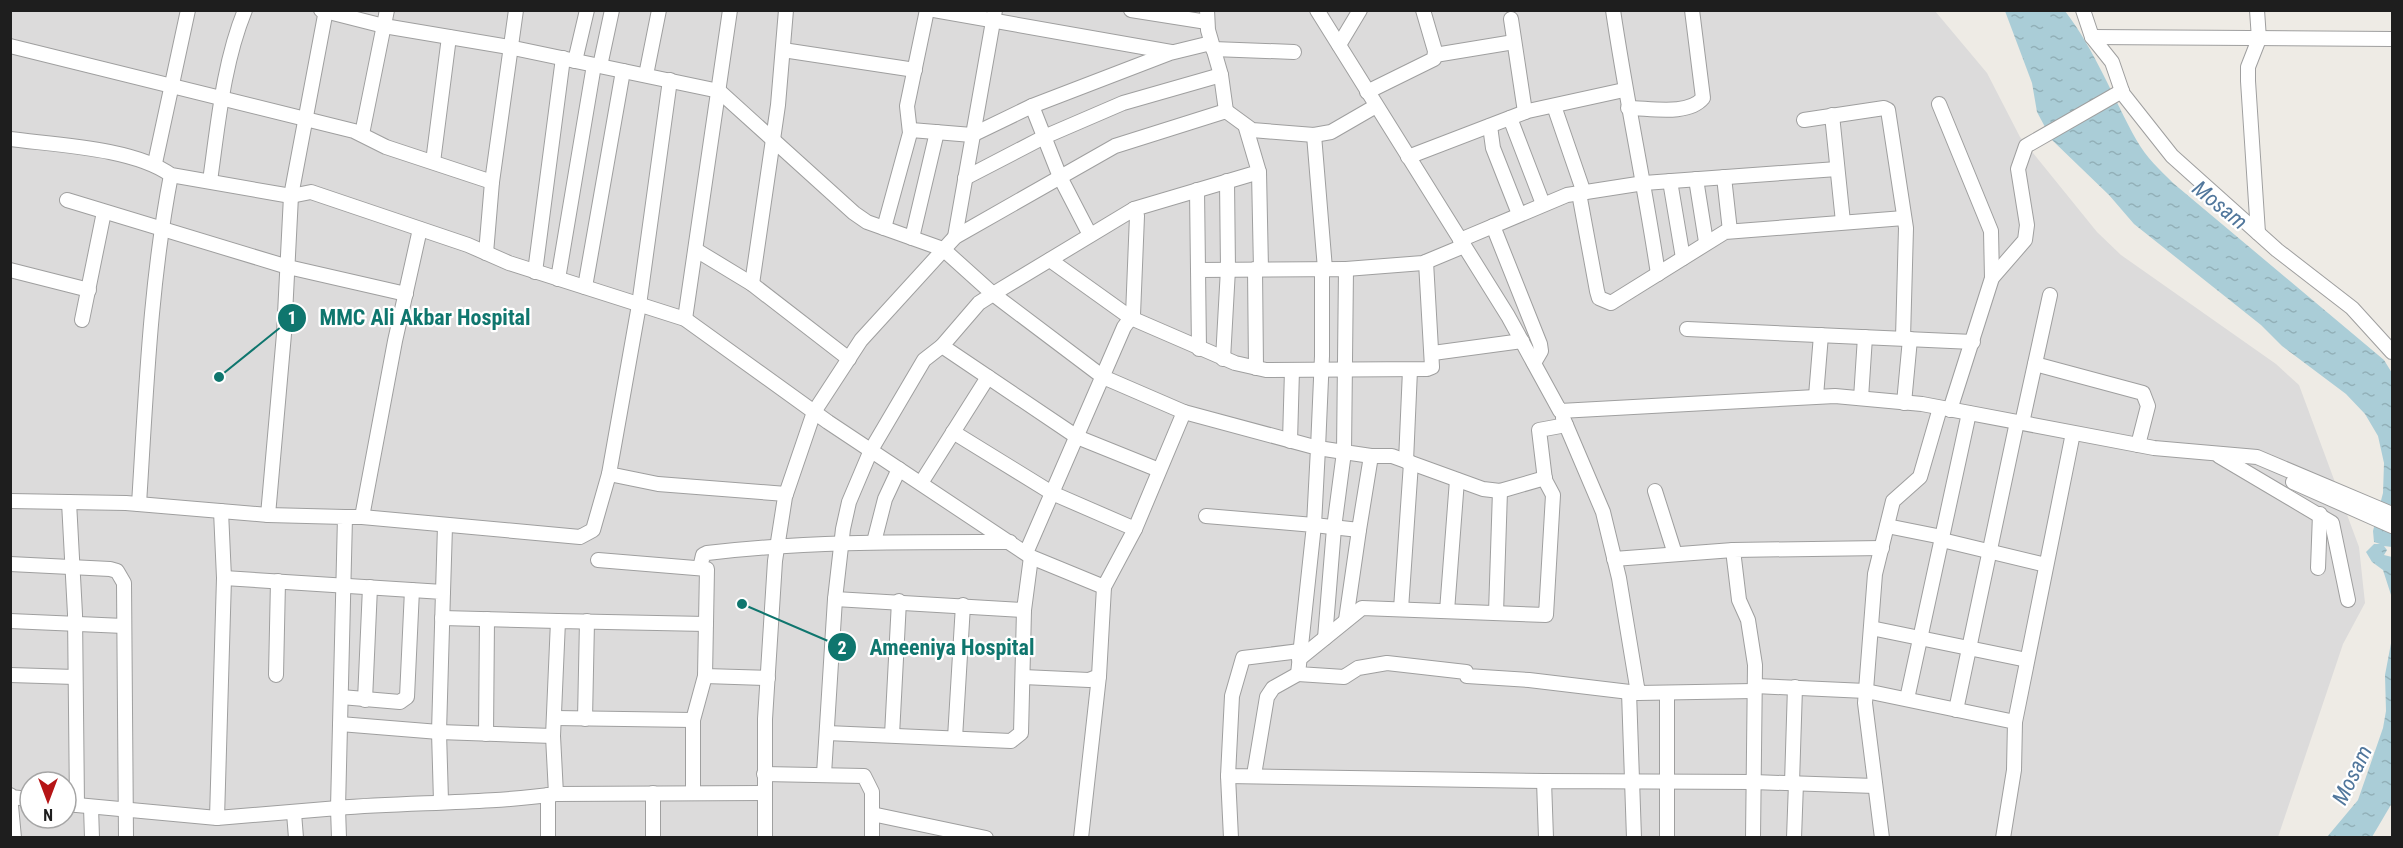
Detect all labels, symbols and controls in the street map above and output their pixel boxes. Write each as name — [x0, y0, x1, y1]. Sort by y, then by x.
water label: Mosam — [2188, 176, 2252, 234]
callout: MMC Ali Akbar Hospital — [277, 298, 542, 338]
text: MMC Ali Akbar Hospital — [319, 305, 531, 330]
text: 1 — [287, 307, 297, 328]
callout: Ameeniya Hospital — [827, 627, 1046, 667]
text: Ameeniya Hospital — [870, 635, 1034, 660]
text: 2 — [837, 637, 847, 658]
water label: Mosam — [2327, 741, 2377, 809]
north arrow — [18, 770, 78, 830]
text: N — [43, 805, 53, 824]

